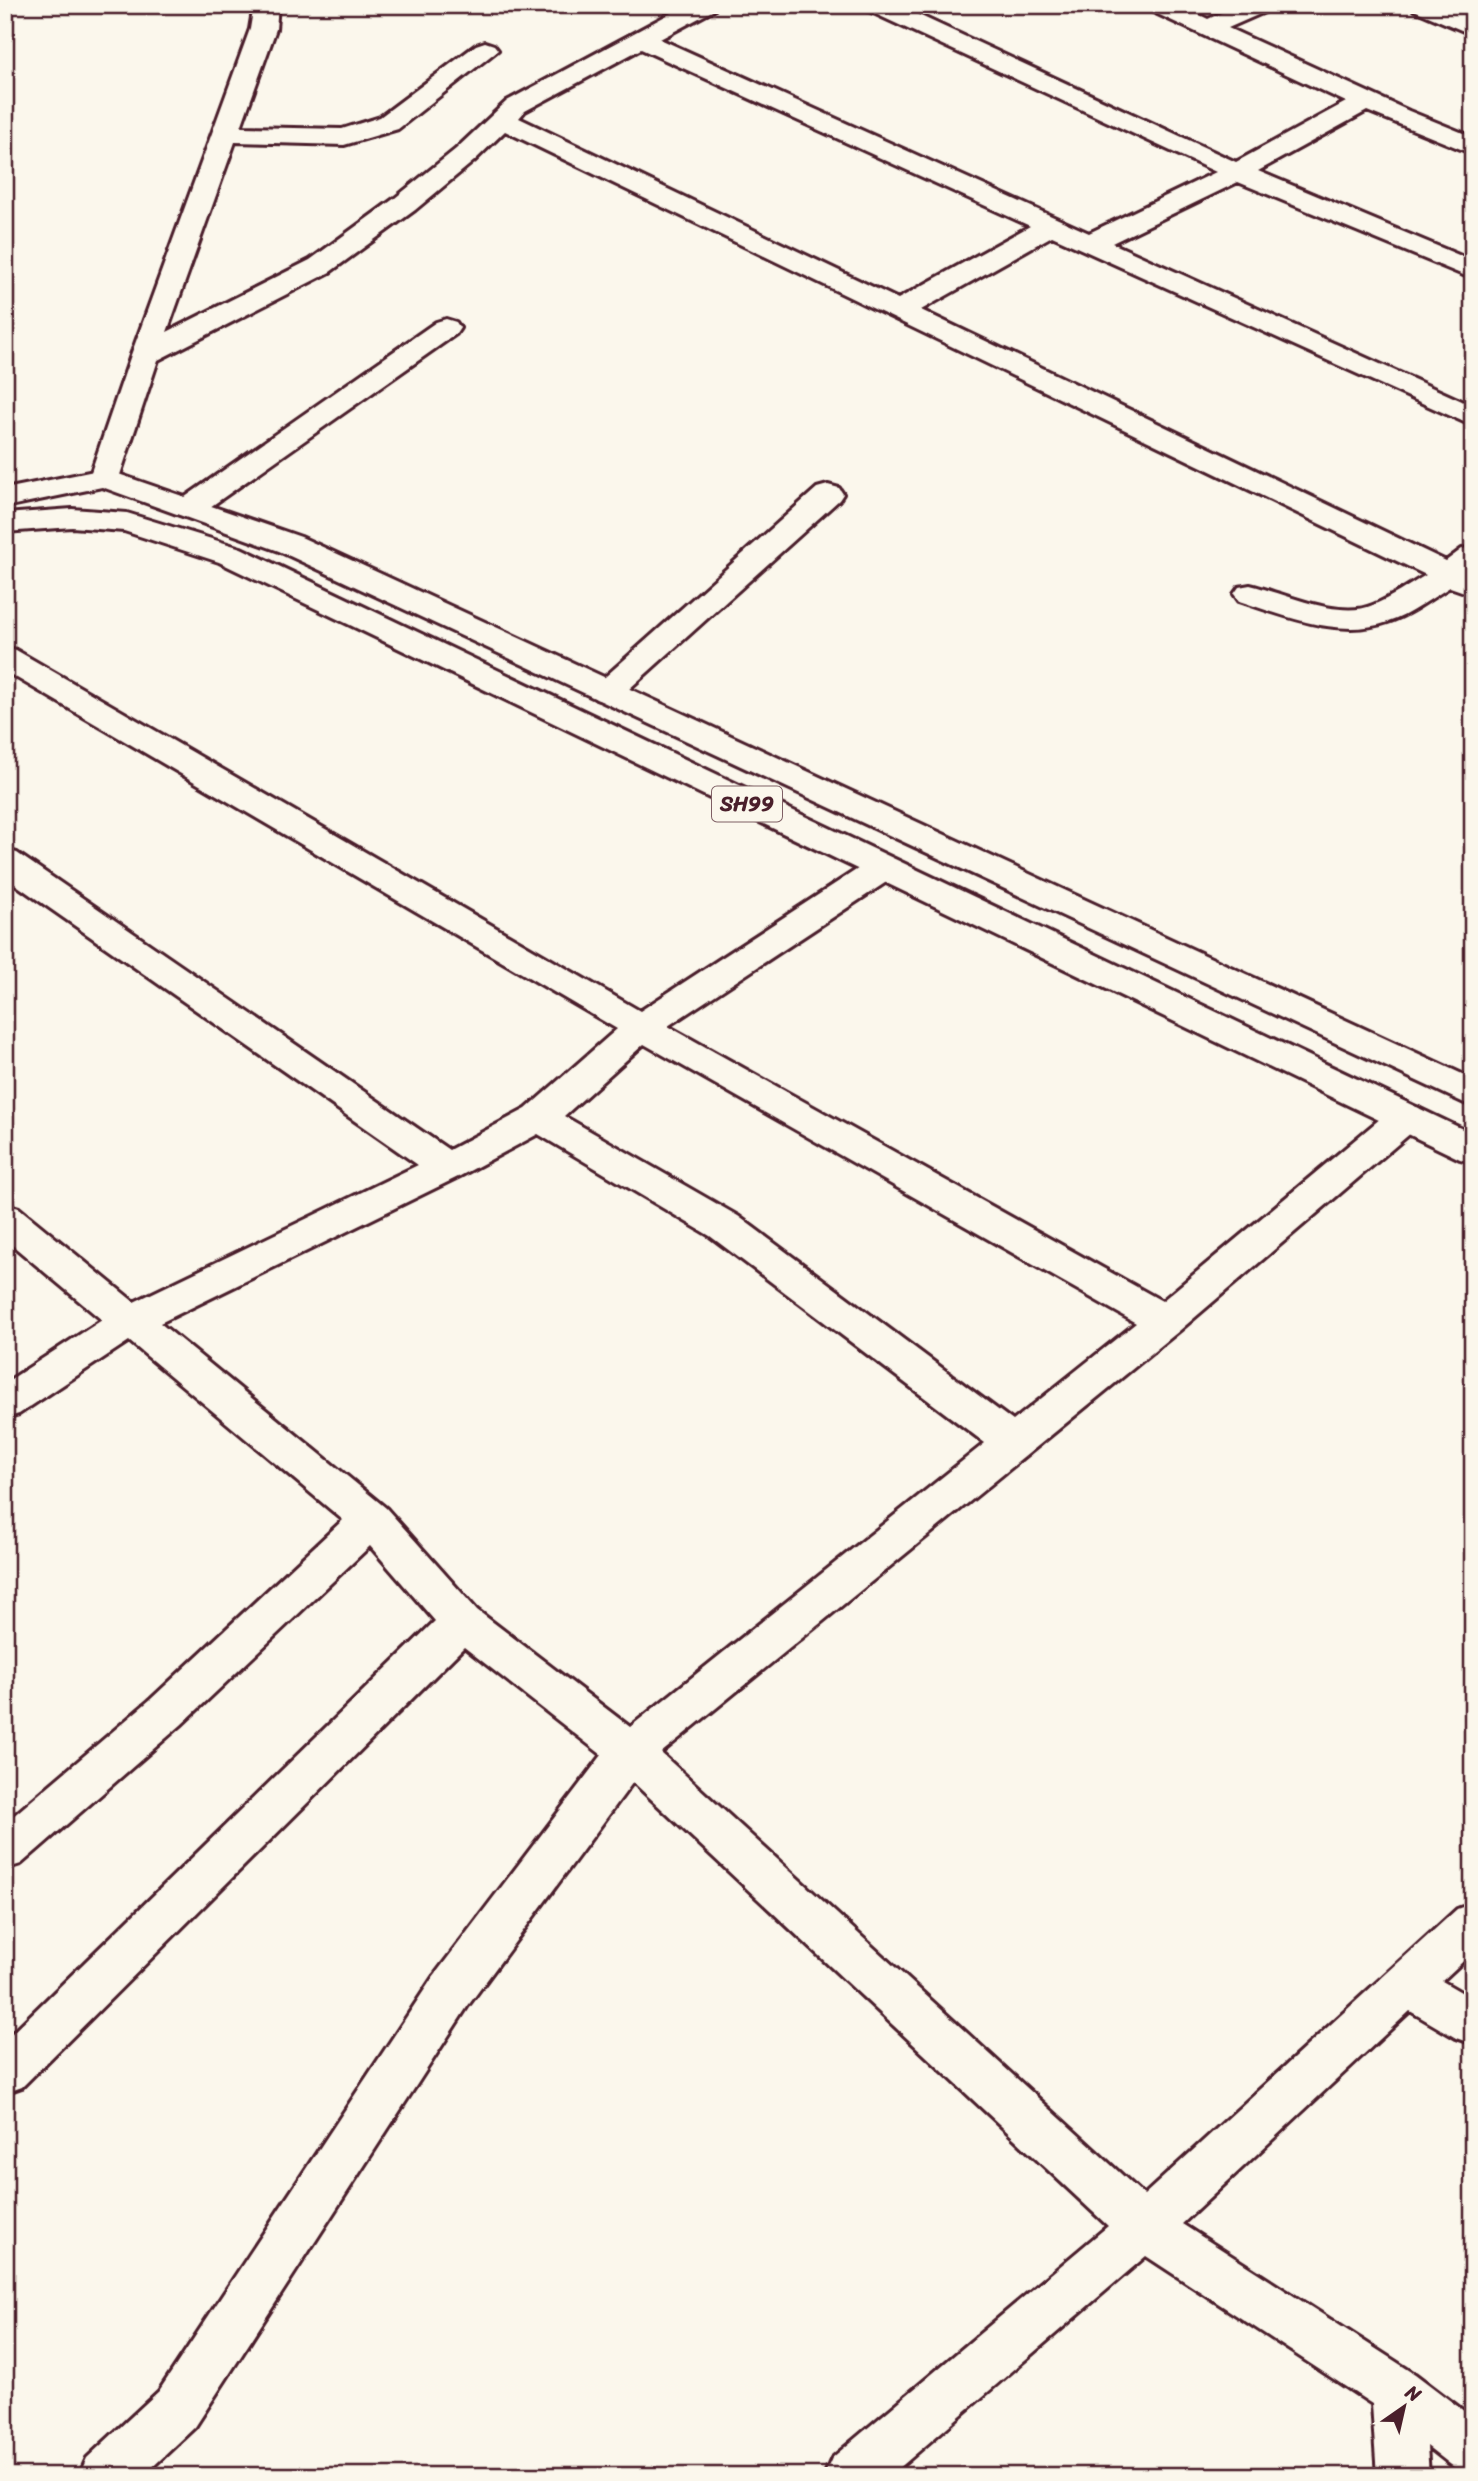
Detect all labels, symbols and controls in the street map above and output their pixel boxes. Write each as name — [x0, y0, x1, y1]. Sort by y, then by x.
road number: SH99 — [712, 786, 782, 822]
north arrow — [1370, 2372, 1440, 2442]
text: N — [1398, 2375, 1429, 2411]

